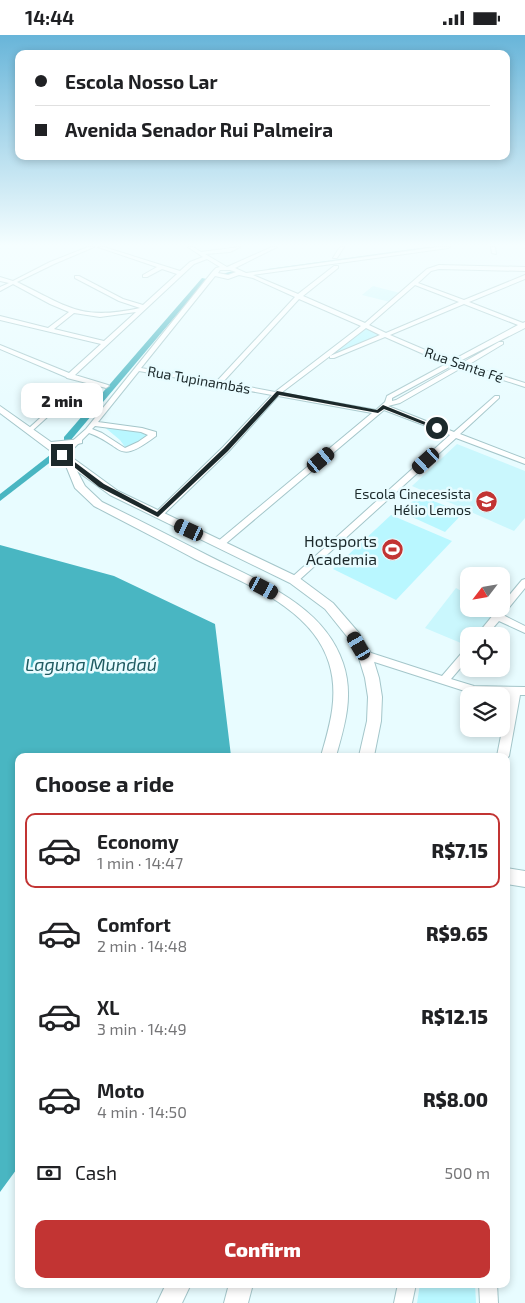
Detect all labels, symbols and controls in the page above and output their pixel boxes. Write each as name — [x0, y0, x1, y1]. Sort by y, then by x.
text: 14:44 — [25, 6, 74, 29]
text: Escola Nosso Lar — [65, 70, 218, 93]
text: Avenida Senador Rui Palmeira — [65, 118, 333, 141]
street label: Rua Santa Fé — [423, 343, 506, 386]
street label: Rua Tupinambás — [146, 362, 252, 397]
callout: 2 min — [21, 383, 103, 417]
text: 2 min — [41, 391, 83, 410]
route start — [426, 417, 448, 439]
route end — [51, 444, 73, 466]
car — [304, 445, 337, 475]
car — [409, 445, 442, 477]
place label: Escola Cinecesista Hélio Lemos — [354, 485, 471, 518]
school or university icon: Escola Cinecesista Hélio Lemos — [475, 490, 499, 514]
car — [172, 517, 205, 543]
place label: Hotsports Academia — [304, 531, 377, 568]
sports icon: Hotsports Academia — [381, 538, 405, 562]
north arrow — [460, 567, 510, 617]
map controls — [460, 567, 510, 737]
car — [247, 574, 280, 602]
button: locate — [460, 627, 510, 677]
car — [345, 629, 372, 663]
water label: Laguna Mundaú — [25, 653, 157, 675]
button: layers — [460, 687, 510, 737]
text: Choose a ride — [35, 770, 174, 796]
icon: car — [37, 828, 82, 873]
text: Economy — [97, 830, 179, 853]
text: R$7.15 — [432, 839, 488, 862]
text: 1 min · 14:47 — [97, 853, 183, 872]
icon: car — [37, 911, 82, 956]
text: Comfort — [97, 913, 171, 936]
text: R$9.65 — [426, 922, 488, 945]
text: 2 min · 14:48 — [97, 936, 187, 955]
icon: car — [37, 994, 82, 1039]
text: XL — [97, 996, 119, 1019]
text: R$12.15 — [421, 1005, 488, 1028]
text: 3 min · 14:49 — [97, 1019, 187, 1038]
icon: car — [37, 1077, 82, 1122]
text: Moto — [97, 1079, 145, 1102]
text: R$8.00 — [423, 1088, 488, 1111]
text: 4 min · 14:50 — [97, 1102, 187, 1121]
icon: cash — [35, 1159, 63, 1187]
text: Cash — [75, 1161, 117, 1184]
text: 500 m — [445, 1163, 490, 1182]
button: Confirm — [35, 1220, 490, 1278]

